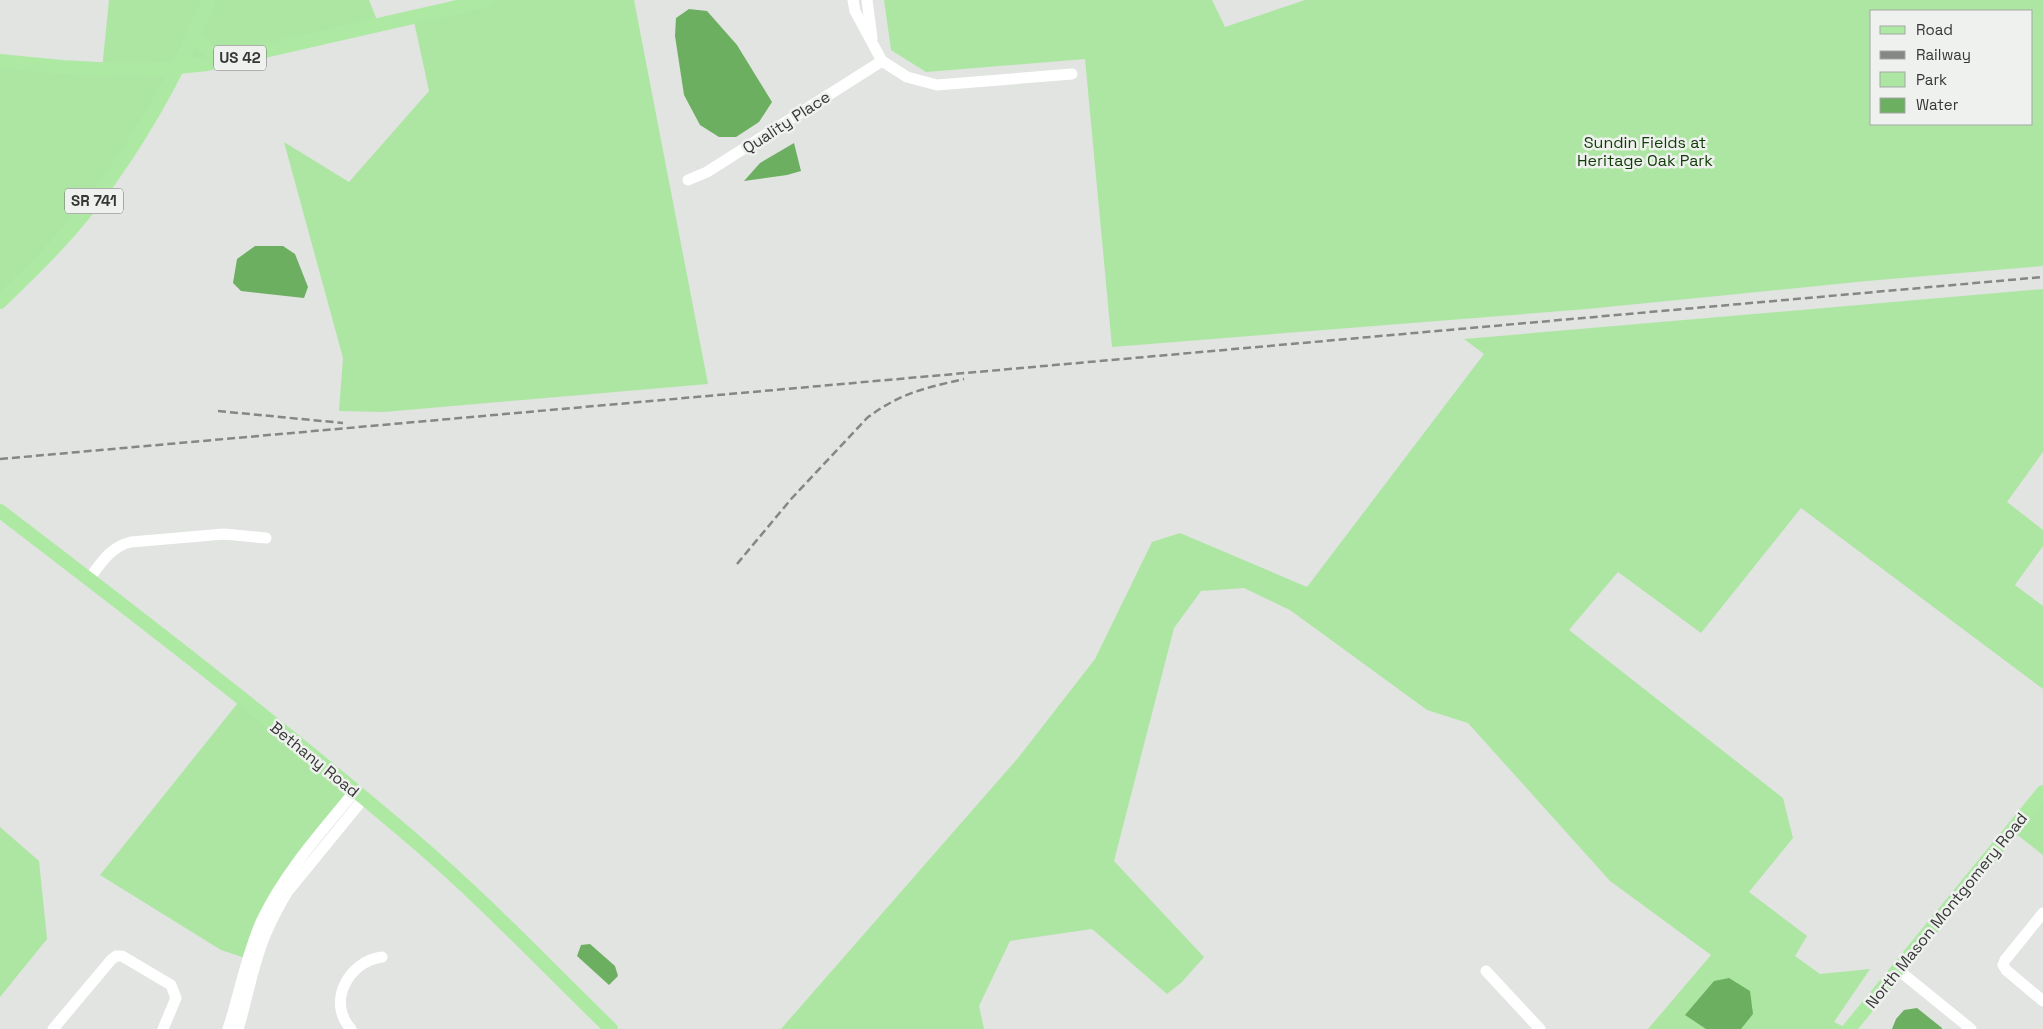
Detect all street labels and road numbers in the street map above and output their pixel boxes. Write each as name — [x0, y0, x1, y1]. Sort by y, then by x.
road number: US 42 — [214, 46, 266, 70]
street label: Quality Place — [738, 86, 834, 159]
road number: SR 741 — [65, 188, 123, 214]
street label: Bethany Road — [266, 717, 364, 802]
street label: North Mason Montgomery Road — [1861, 808, 2032, 1013]

